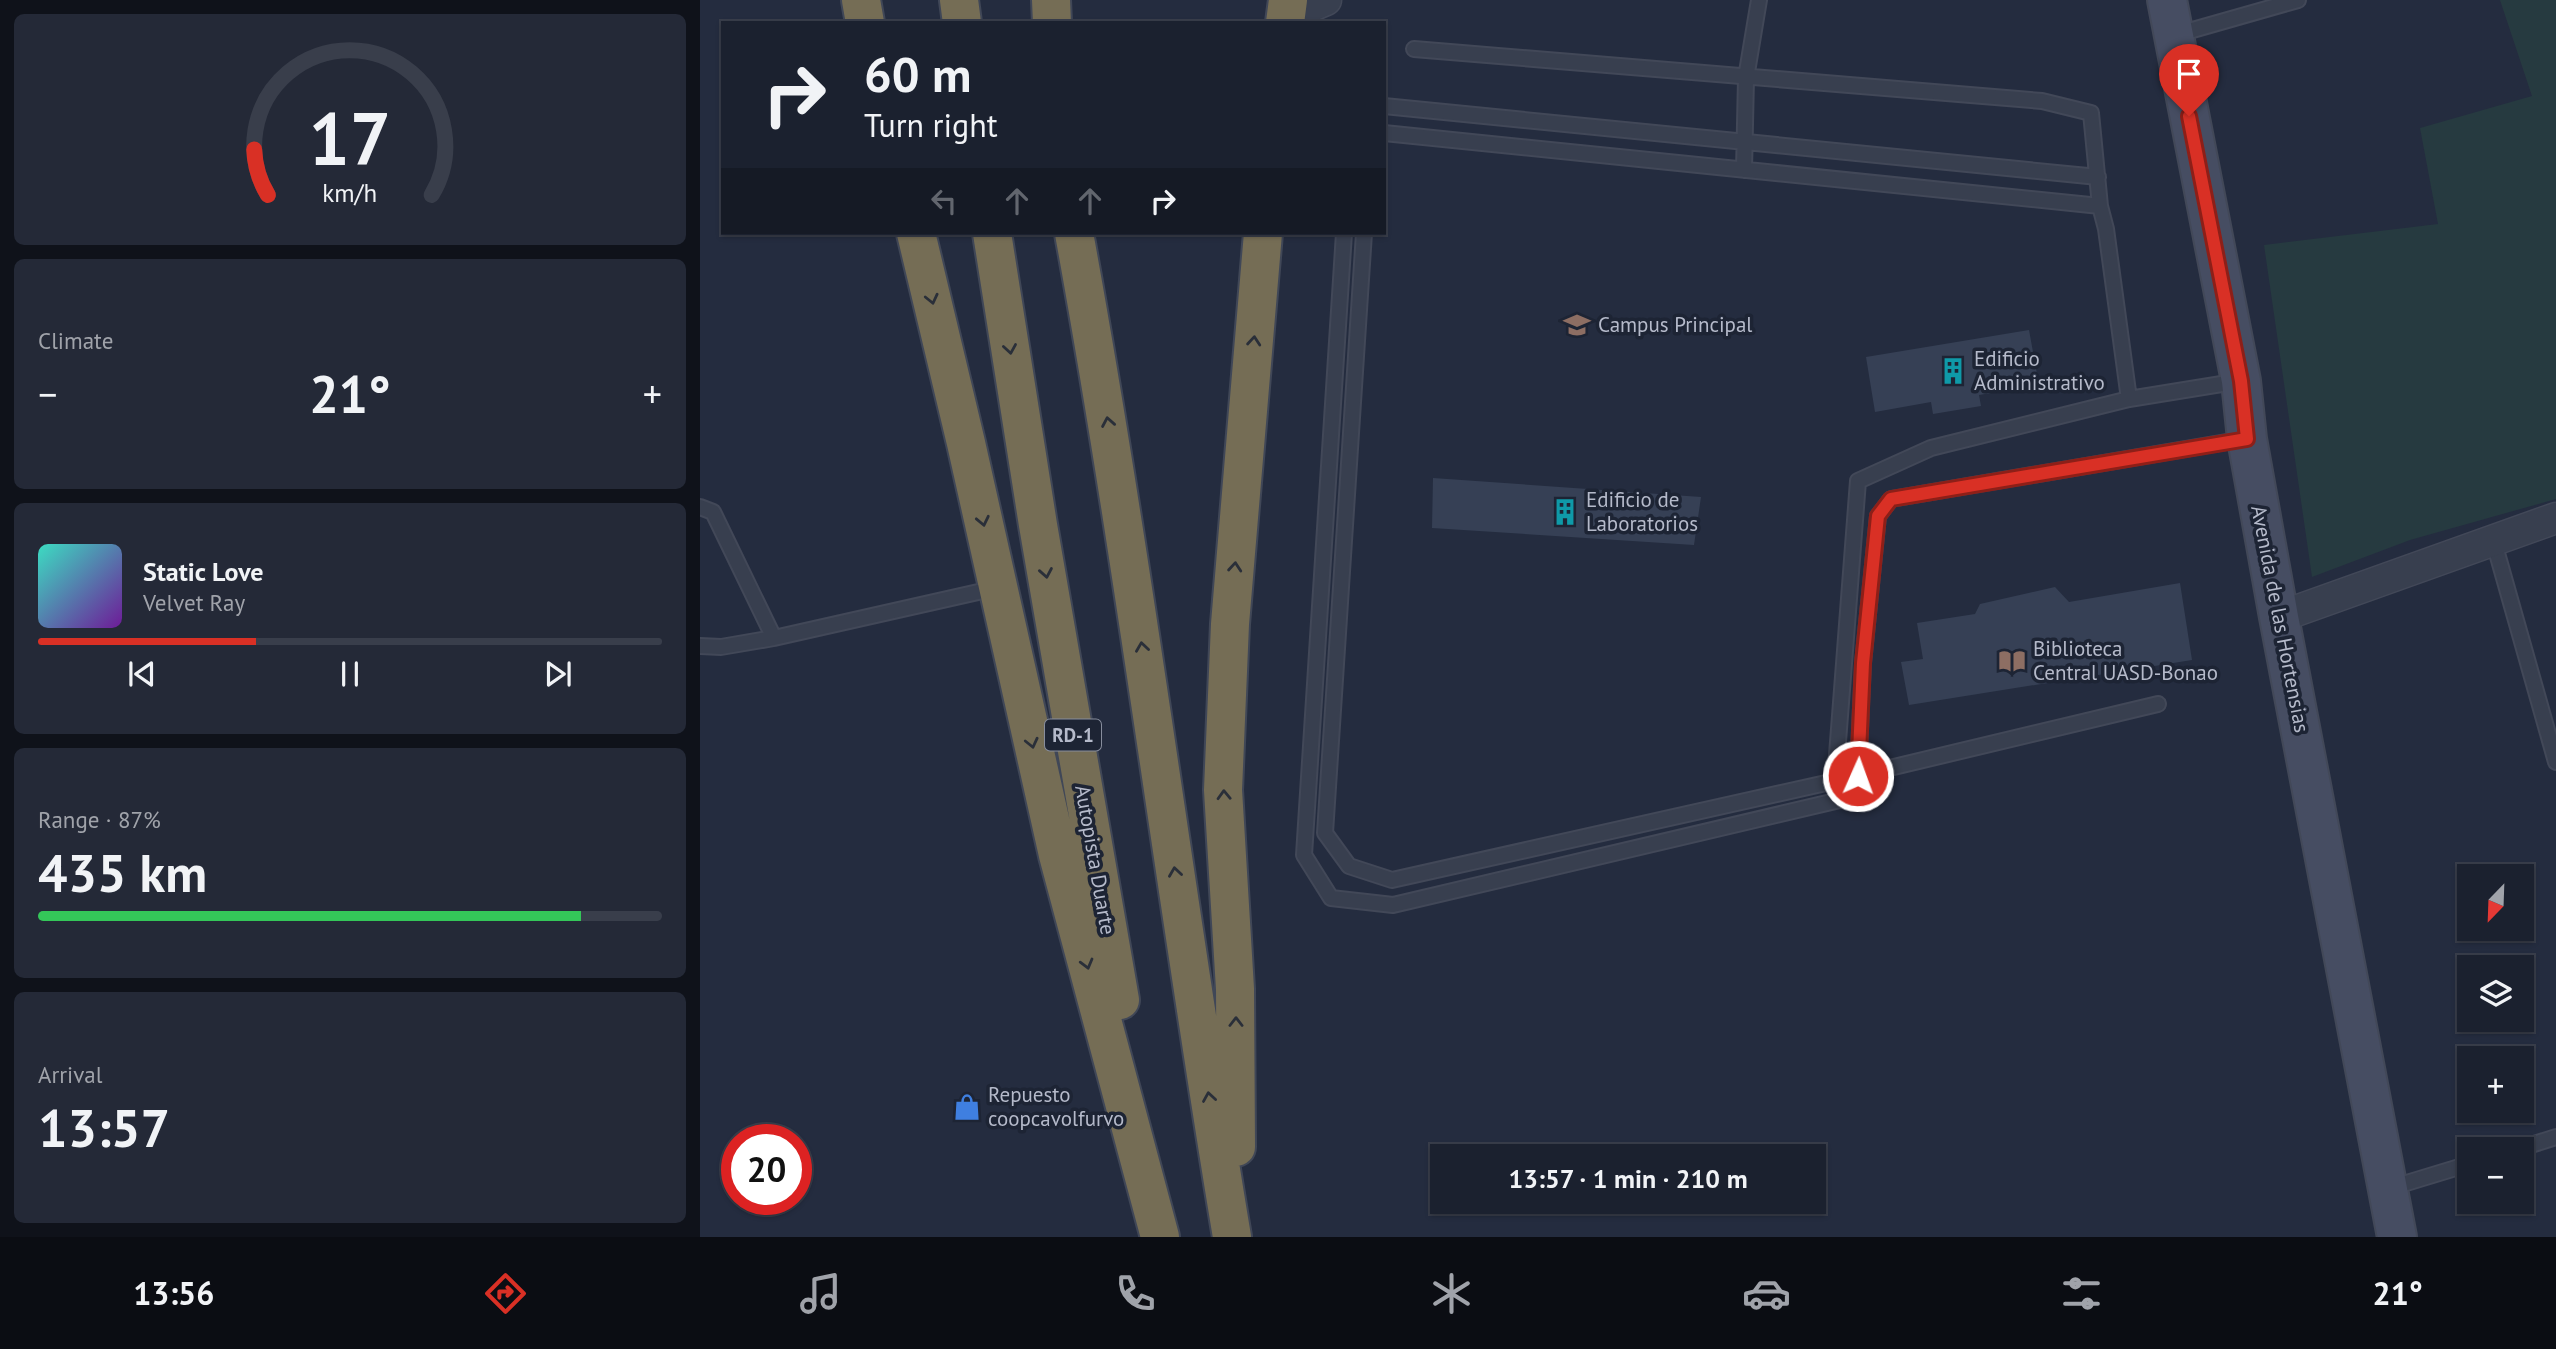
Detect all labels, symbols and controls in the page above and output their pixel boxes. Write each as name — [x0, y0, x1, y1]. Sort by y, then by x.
text: 60 m — [864, 42, 971, 106]
pin — [2159, 44, 2219, 116]
icon: right — [749, 49, 840, 140]
icon: arrive — [2170, 55, 2208, 93]
text: 17 — [309, 92, 391, 186]
text: Turn right — [864, 104, 998, 146]
text: km/h — [323, 177, 377, 209]
icon: left — [925, 182, 963, 220]
icon: ahead — [998, 182, 1036, 220]
icon: ahead — [1071, 182, 1109, 220]
icon: right — [1144, 182, 1182, 220]
one-way arrow — [923, 293, 938, 305]
school or university icon: Campus Principal — [1562, 310, 1592, 340]
place label: Campus Principal — [1598, 311, 1753, 338]
text: Climate — [38, 326, 113, 355]
one-way arrow — [1246, 335, 1261, 346]
one-way arrow — [1002, 343, 1017, 354]
place label: Edificio Administrativo — [1974, 345, 2105, 396]
building icon: Edificio Administrativo — [1938, 356, 1968, 386]
text: 21° — [309, 360, 391, 427]
text: − — [38, 369, 57, 418]
text: + — [643, 369, 662, 418]
one-way arrow — [1101, 416, 1116, 428]
place label: Edificio de Laboratorios — [1586, 486, 1698, 537]
building icon: Edificio de Laboratorios — [1550, 497, 1580, 527]
street label: Avenida de las Hortensias — [2245, 503, 2316, 735]
one-way arrow — [974, 515, 989, 527]
text: Static Love — [143, 555, 264, 588]
one-way arrow — [1227, 562, 1242, 573]
one-way arrow — [1038, 567, 1053, 579]
text: Velvet Ray — [143, 588, 245, 617]
place label: Biblioteca Central UASD-Bonao — [2033, 635, 2218, 686]
one-way arrow — [1134, 641, 1149, 653]
library icon: Biblioteca Central UASD-Bonao — [1997, 646, 2027, 676]
icon: previous — [123, 655, 161, 693]
icon: pause — [331, 655, 369, 693]
icon: next — [539, 655, 577, 693]
road number: RD-1 — [1045, 720, 1101, 750]
one-way arrow — [1024, 737, 1039, 749]
position arrow — [1821, 739, 1895, 813]
street label: Autopista Duarte — [1069, 783, 1122, 937]
one-way arrow — [1216, 789, 1231, 800]
text: Range · 87% — [38, 805, 161, 834]
text: 435 km — [38, 839, 207, 906]
north arrow — [2457, 864, 2534, 942]
map controls — [2457, 864, 2534, 1214]
one-way arrow — [1168, 866, 1183, 878]
button: layers — [2457, 955, 2534, 1032]
one-way arrow — [1078, 958, 1093, 970]
one-way arrow — [1228, 1016, 1243, 1027]
button: + — [2457, 1046, 2534, 1123]
text: Arrival — [38, 1060, 102, 1089]
place label: Repuesto coopcavolfurvo — [988, 1081, 1124, 1132]
one-way arrow — [1202, 1091, 1217, 1103]
shop icon: Repuesto coopcavolfurvo — [952, 1092, 982, 1122]
text: 13:57 — [38, 1094, 170, 1161]
speed limit sign: 20 — [721, 1124, 812, 1215]
button: − — [2457, 1137, 2534, 1214]
text: 13:57 · 1 min · 210 m — [1508, 1162, 1748, 1195]
icon: directions — [481, 1269, 530, 1318]
icon: music — [796, 1269, 845, 1318]
icon: phone — [1111, 1269, 1160, 1318]
icon: climate — [1427, 1269, 1476, 1318]
icon: car — [1742, 1269, 1791, 1318]
icon: filters — [2057, 1269, 2106, 1318]
text: 13:56 — [133, 1272, 214, 1314]
text: 21° — [2373, 1272, 2423, 1314]

